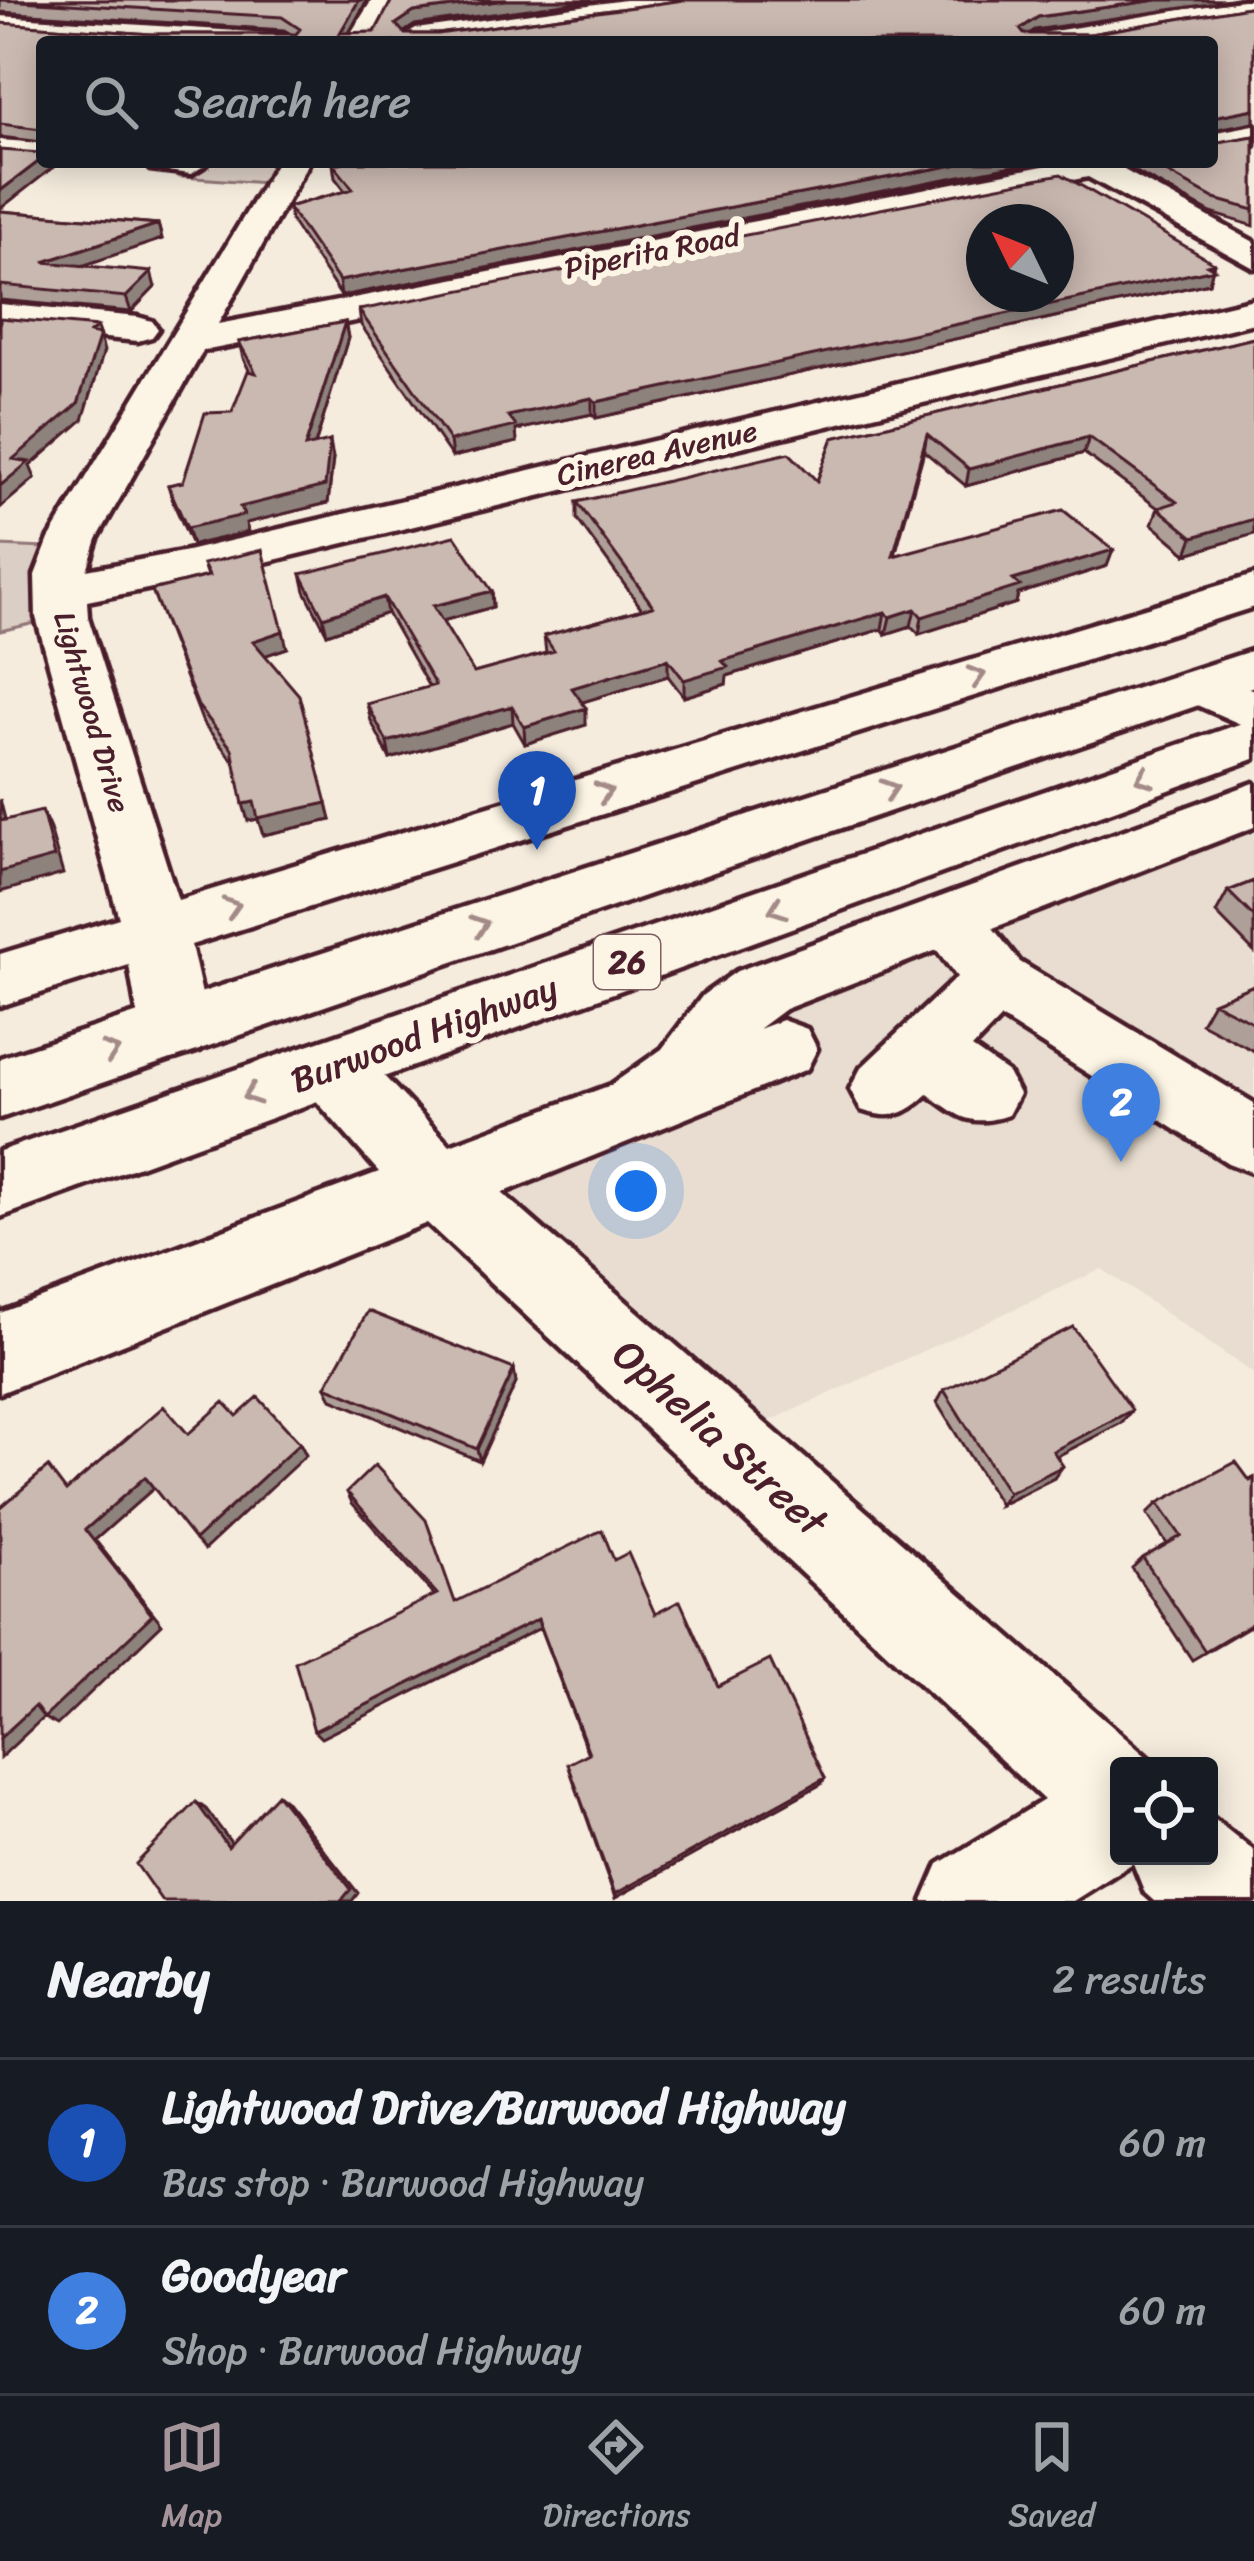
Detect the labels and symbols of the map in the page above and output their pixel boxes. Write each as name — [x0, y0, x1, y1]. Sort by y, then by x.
north arrow — [966, 204, 1074, 312]
street label: Piperita Road — [560, 208, 746, 295]
street label: Cinerea Avenue — [551, 404, 763, 502]
street label: Lightwood Drive — [37, 605, 147, 819]
one-way arrow — [966, 665, 987, 690]
pin: 1 — [498, 751, 576, 850]
one-way arrow — [1135, 764, 1156, 788]
one-way arrow — [879, 778, 900, 803]
one-way arrow — [593, 781, 614, 806]
one-way arrow — [767, 895, 788, 919]
one-way arrow — [221, 896, 242, 921]
one-way arrow — [469, 915, 490, 940]
road number: 26 — [594, 935, 660, 989]
street label: Burwood Highway — [281, 956, 567, 1112]
one-way arrow — [99, 1041, 120, 1065]
pin: 2 — [1082, 1063, 1160, 1162]
one-way arrow — [242, 1081, 263, 1105]
your location — [606, 1161, 666, 1221]
street label: Ophelia Street — [595, 1320, 847, 1557]

